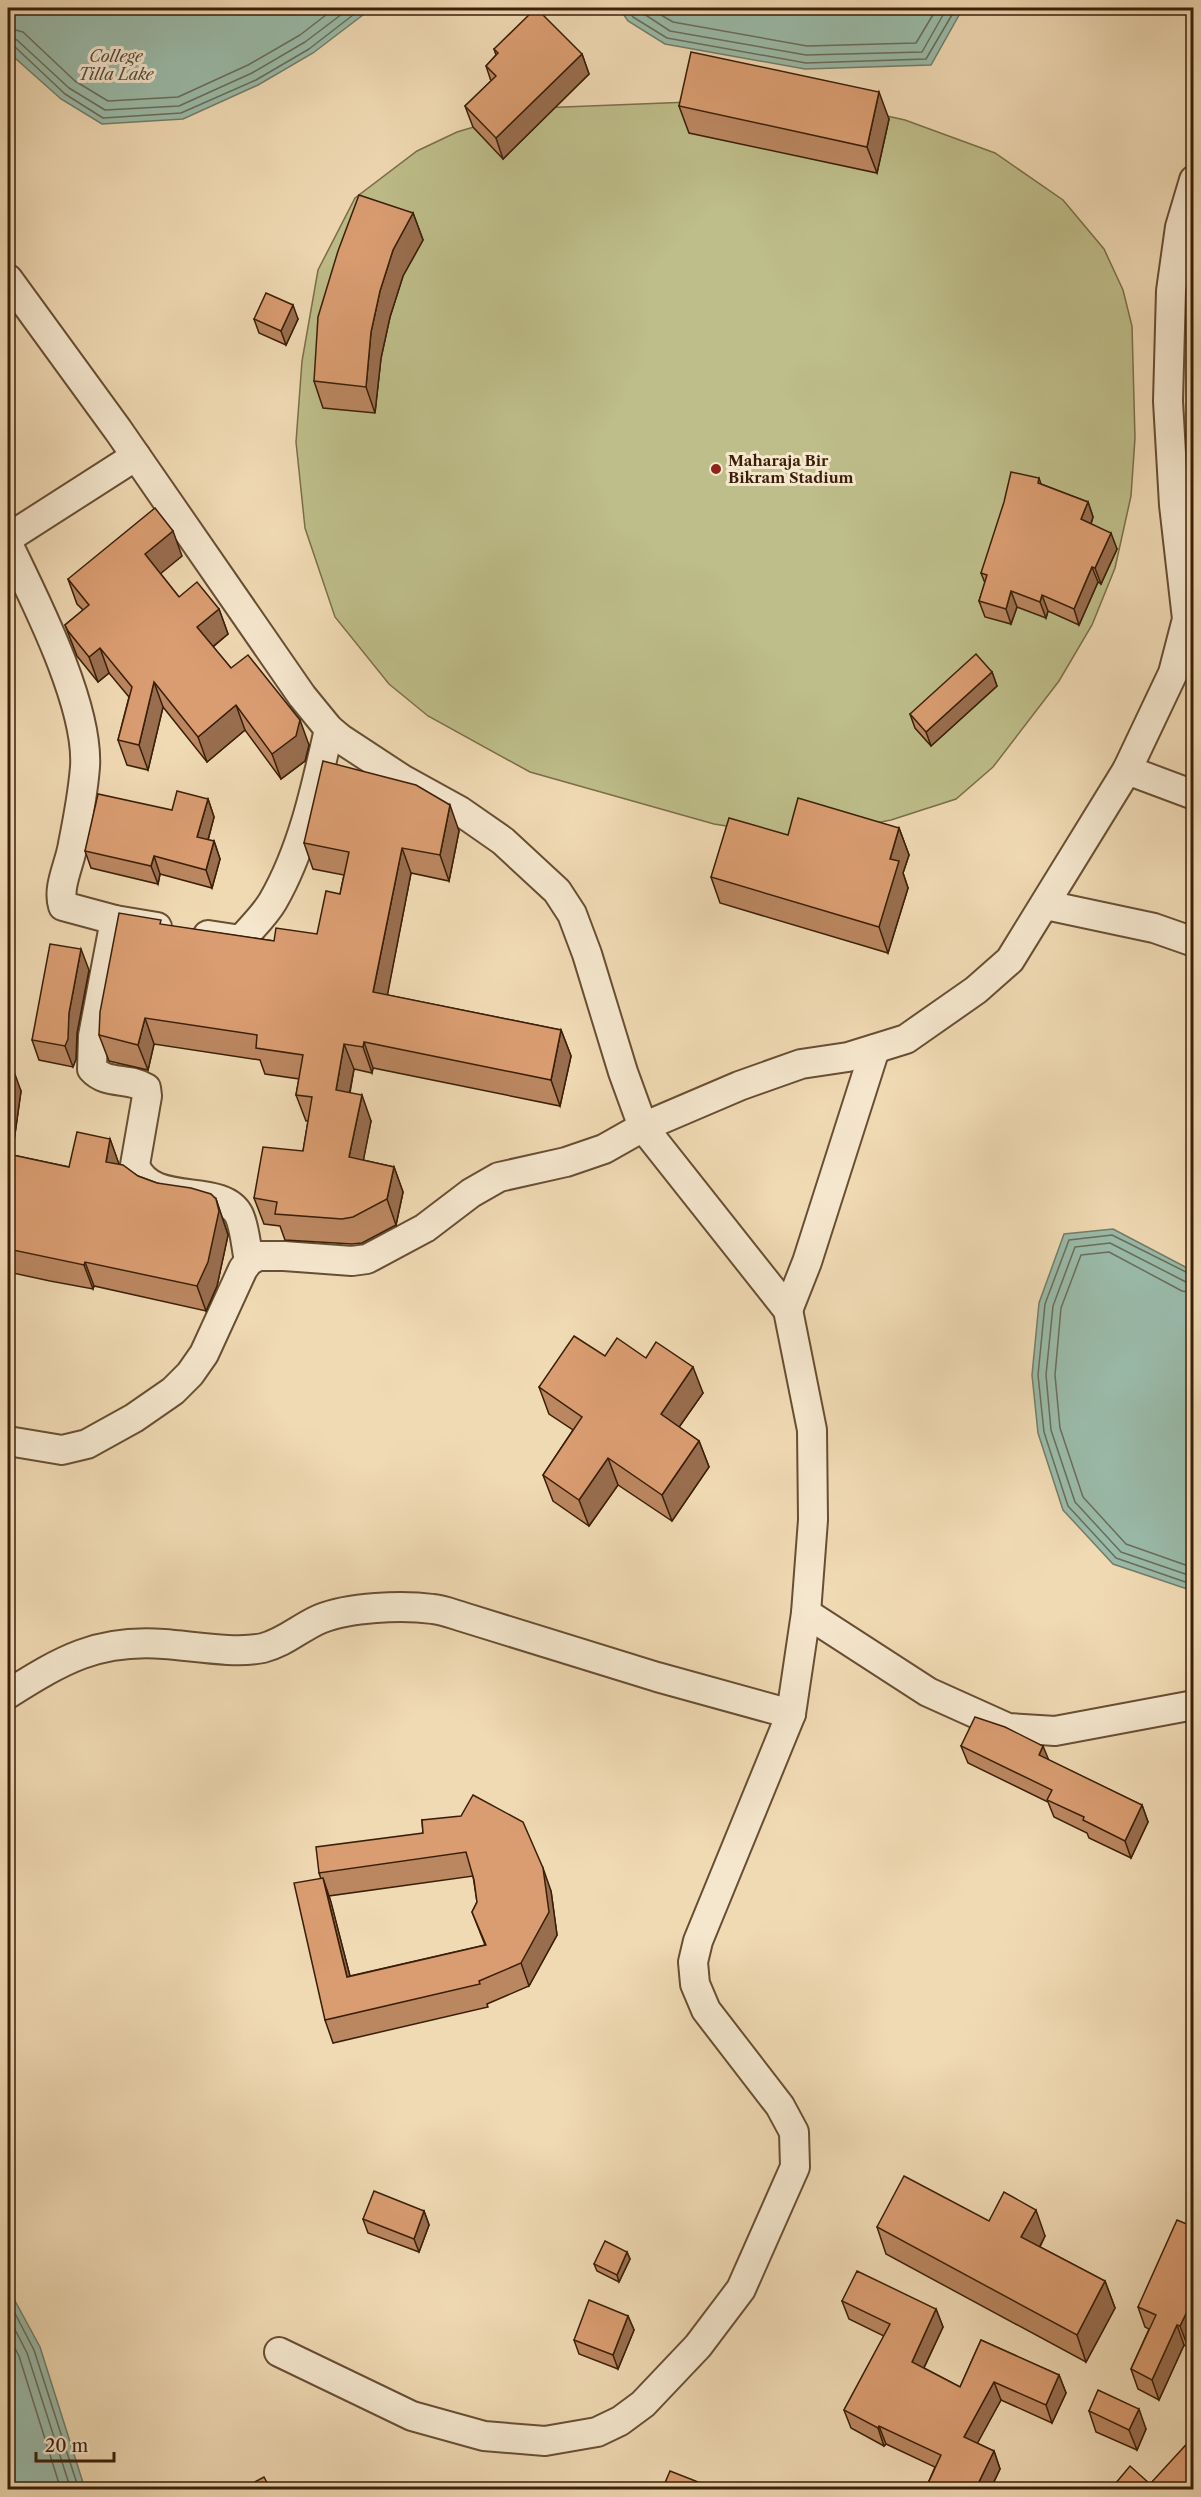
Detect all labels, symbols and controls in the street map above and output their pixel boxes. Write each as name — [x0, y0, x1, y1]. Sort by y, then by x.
water label: College Tilla Lake — [78, 46, 155, 84]
place label: Maharaja Bir Bikram Stadium — [728, 451, 854, 487]
marker: Maharaja Bir Bikram Stadium — [709, 462, 723, 476]
scale bar — [36, 2425, 114, 2463]
text: 20 m — [45, 2435, 89, 2457]

